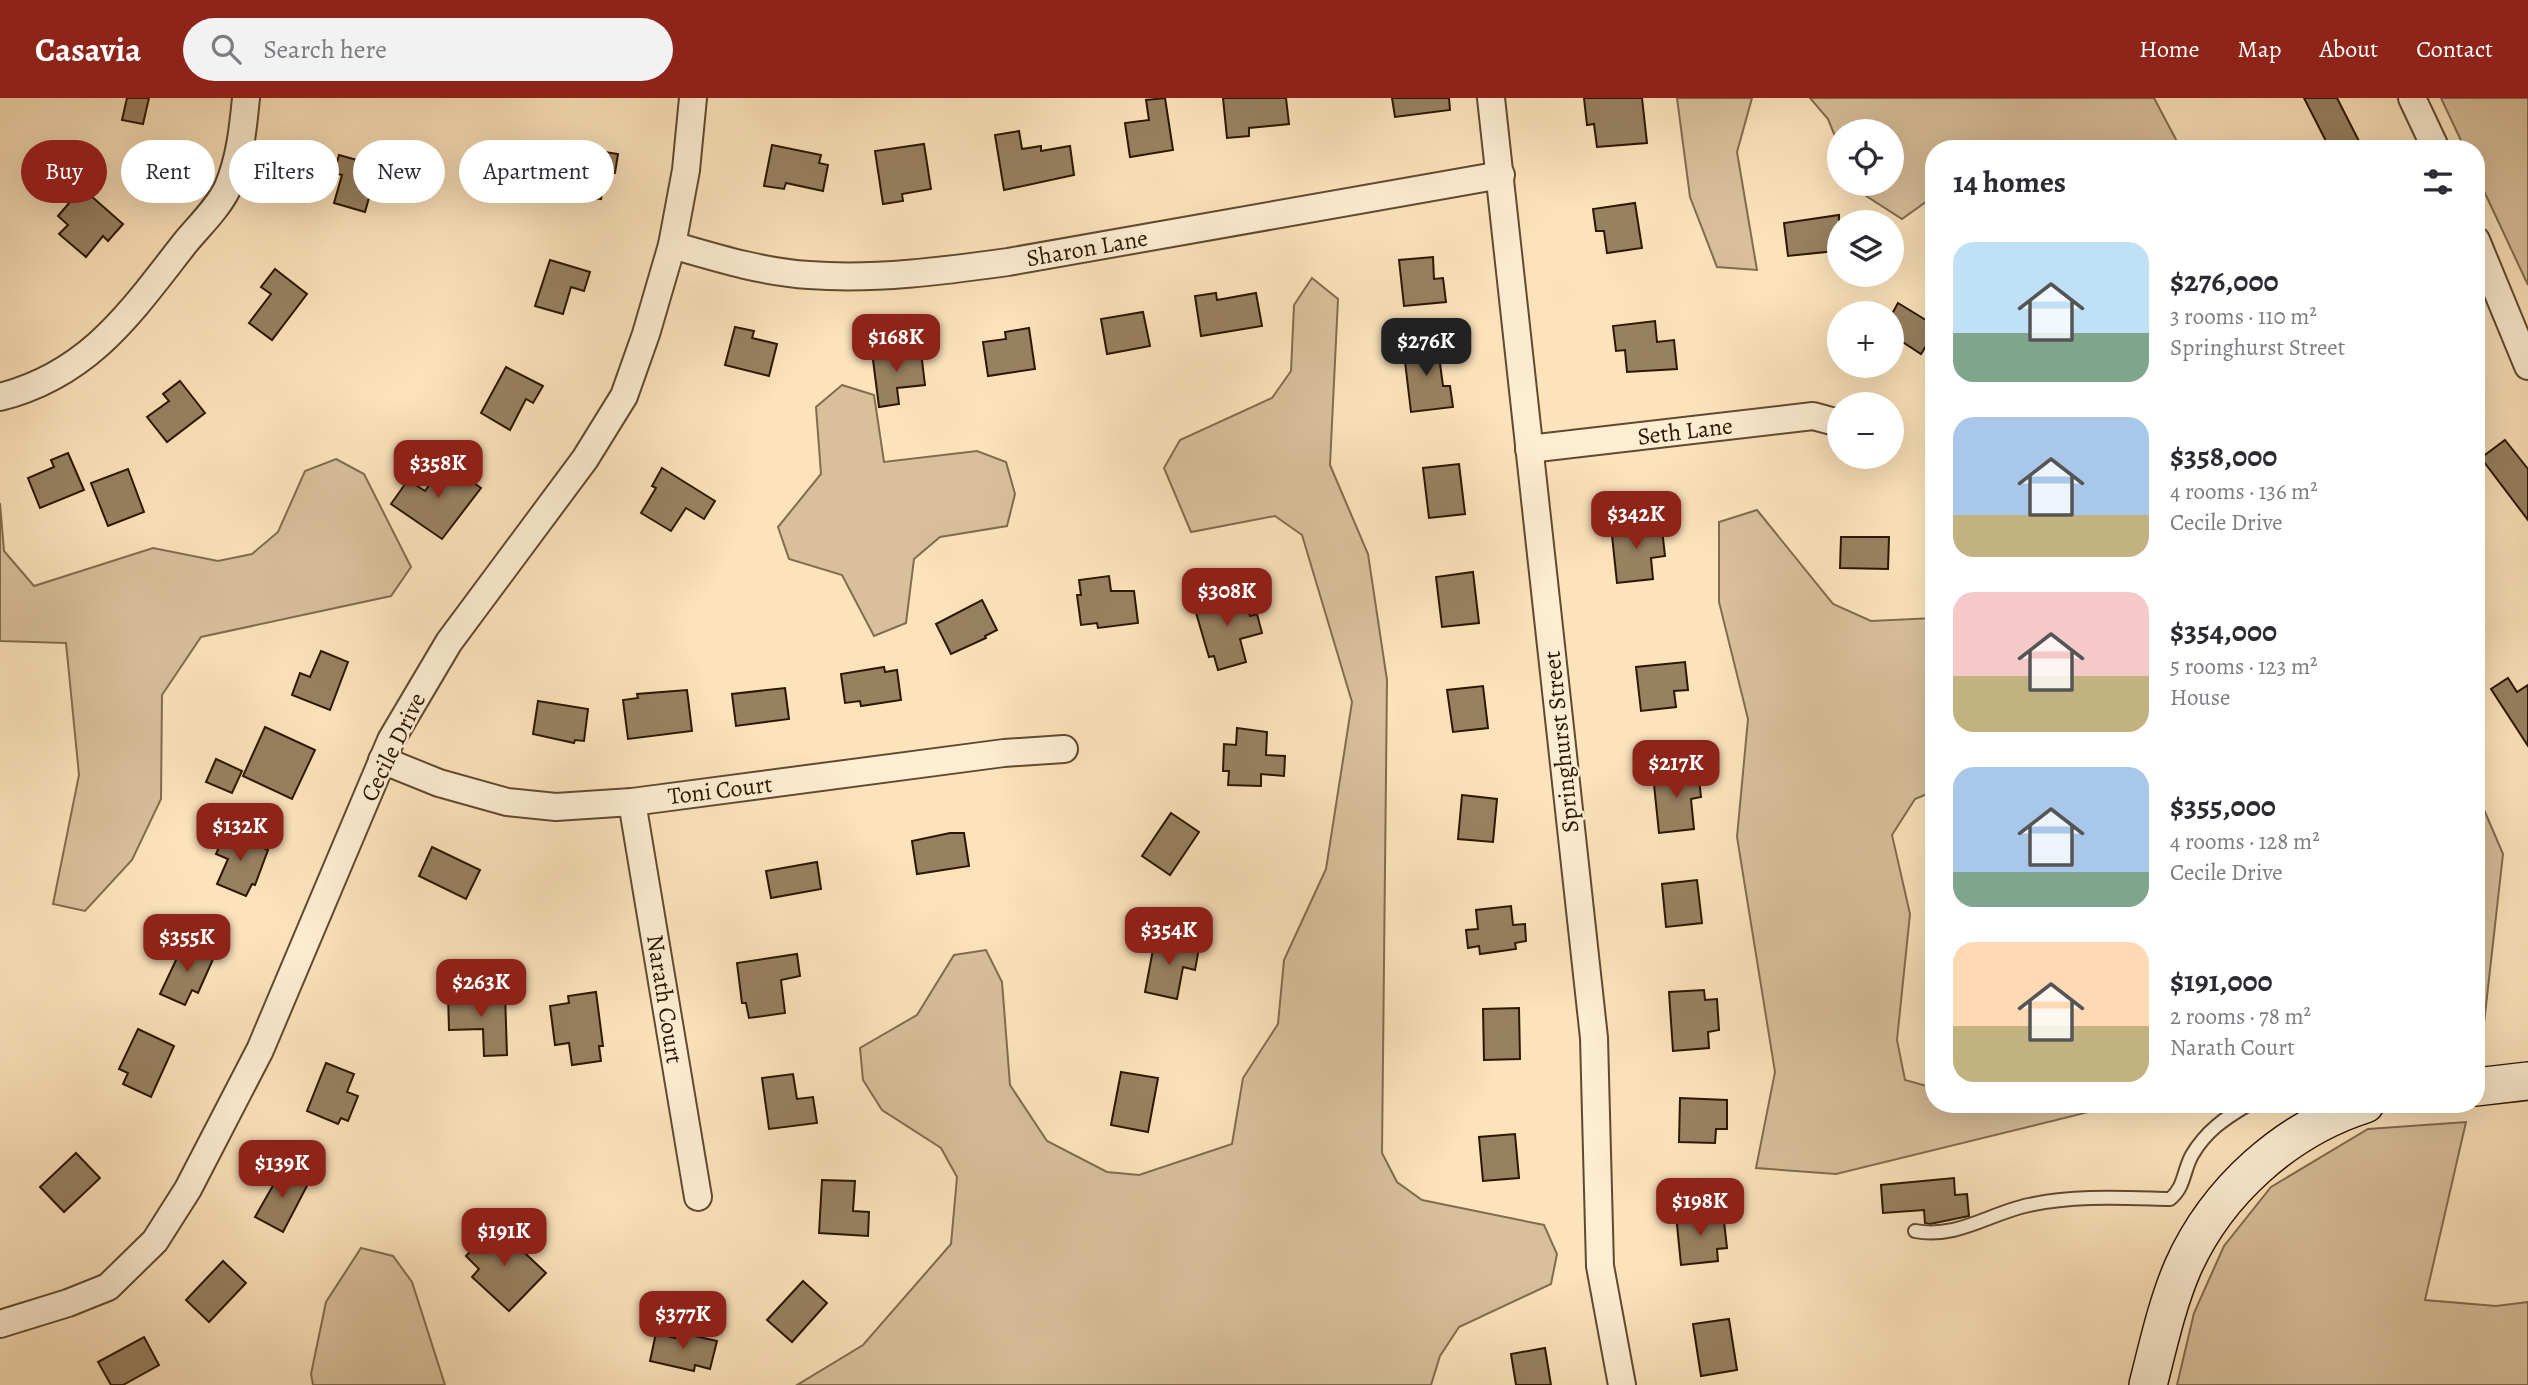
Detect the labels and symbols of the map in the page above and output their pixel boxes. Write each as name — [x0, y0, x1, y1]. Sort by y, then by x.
street label: Sharon Lane — [1024, 222, 1150, 274]
pin: $168K — [847, 314, 945, 374]
pin: $276K — [1377, 318, 1475, 378]
street label: Seth Lane — [1636, 409, 1734, 453]
pin: $358K — [389, 440, 487, 500]
pin: $342K — [1587, 491, 1685, 551]
pin: $308K — [1178, 568, 1276, 628]
street label: Springhurst Street — [1536, 649, 1586, 835]
street label: Cecile Drive — [353, 687, 433, 807]
pin: $217K — [1627, 740, 1725, 800]
street label: Toni Court — [666, 768, 774, 812]
pin: $132K — [191, 804, 289, 863]
pin: $354K — [1120, 908, 1218, 967]
pin: $355K — [138, 914, 236, 974]
street label: Narath Court — [639, 932, 691, 1066]
pin: $263K — [432, 960, 530, 1019]
pin: $139K — [233, 1140, 331, 1200]
pin: $198K — [1651, 1178, 1749, 1238]
pin: $191K — [455, 1208, 553, 1268]
pin: $377K — [634, 1292, 732, 1351]

